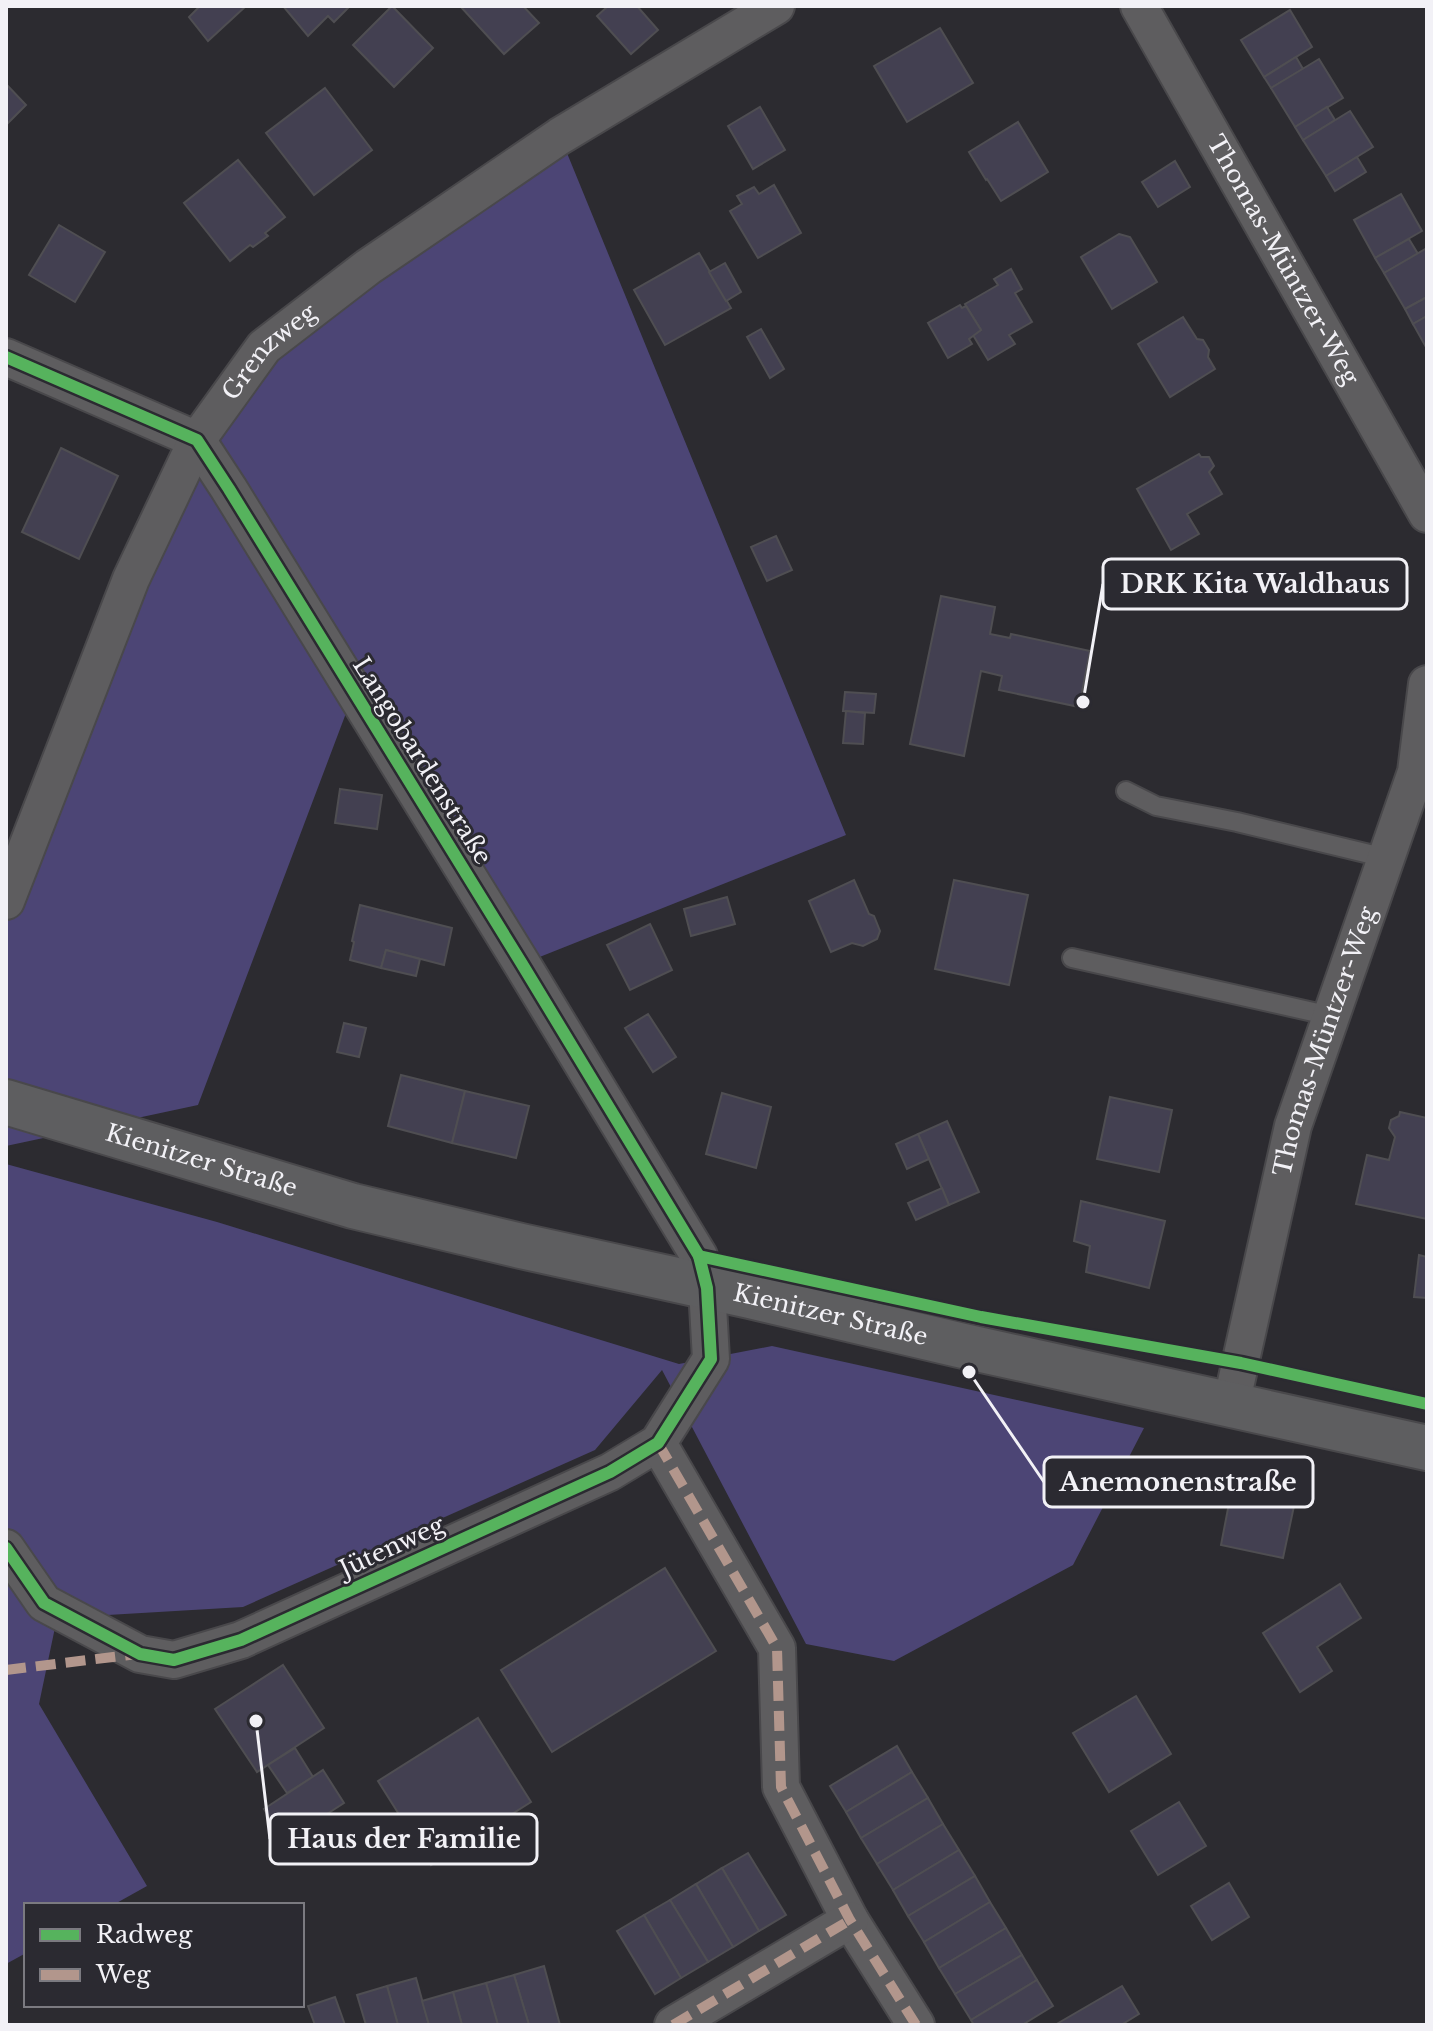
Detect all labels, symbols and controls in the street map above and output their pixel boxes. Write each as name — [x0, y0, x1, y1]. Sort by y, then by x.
street label: Thomas-Müntzer-Weg — [1201, 130, 1366, 390]
street label: Grenzweg — [216, 297, 322, 405]
callout: DRK Kita Waldhaus — [1103, 559, 1407, 609]
text: DRK Kita Waldhaus — [1120, 568, 1390, 600]
street label: Langobardenstraße — [347, 652, 498, 870]
street label: Thomas-Müntzer-Weg — [1267, 902, 1382, 1179]
street label: Kienitzer Straße — [102, 1118, 301, 1203]
street label: Kienitzer Straße — [731, 1278, 931, 1351]
callout: Anemonenstraße — [1044, 1457, 1313, 1507]
text: Anemonenstraße — [1058, 1466, 1297, 1498]
street label: Jütenweg — [332, 1509, 449, 1585]
callout: Haus der Familie — [270, 1814, 537, 1864]
text: Haus der Familie — [287, 1823, 521, 1855]
legend — [24, 1903, 304, 2007]
text: Radweg — [96, 1920, 193, 1949]
text: Weg — [95, 1960, 151, 1989]

